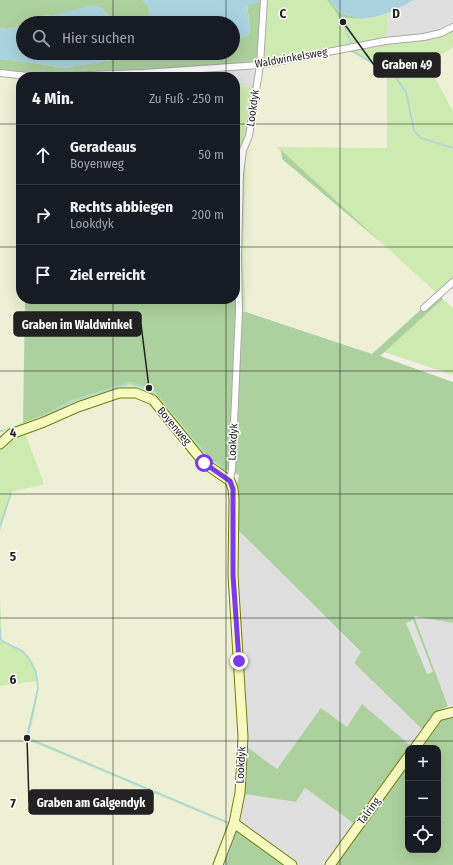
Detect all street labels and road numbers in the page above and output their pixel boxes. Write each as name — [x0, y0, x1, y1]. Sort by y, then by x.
street label: Waldwinkelsweg — [254, 45, 329, 71]
street label: Lookdyk — [244, 88, 262, 127]
street label: Boyenweg — [154, 404, 194, 448]
street label: Lookdyk — [226, 422, 241, 461]
street label: Lookdyk — [234, 745, 249, 784]
street label: Talring — [355, 794, 384, 827]

